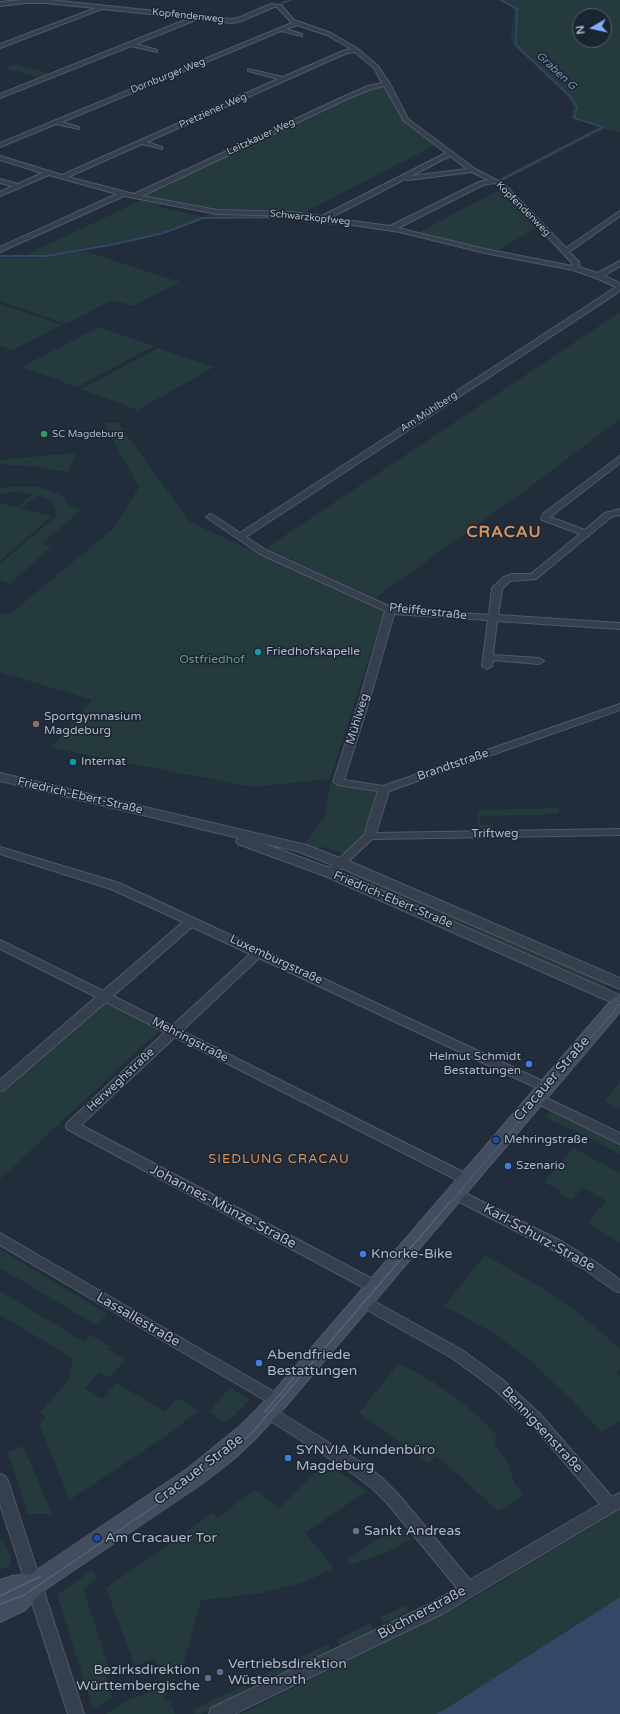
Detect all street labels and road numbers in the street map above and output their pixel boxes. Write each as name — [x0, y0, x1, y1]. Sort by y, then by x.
street label: Kopfendenweg — [152, 6, 224, 26]
street label: Dornburger Weg — [129, 56, 207, 96]
street label: Pretziener Weg — [177, 91, 249, 131]
street label: Leitzkauer Weg — [225, 116, 297, 158]
street label: Kopfendenweg — [493, 179, 553, 239]
street label: Schwarzkopfweg — [269, 208, 351, 228]
street label: Am Mühlberg — [398, 389, 460, 435]
street label: Pfeifferstraße — [388, 601, 468, 623]
street label: Mühlweg — [343, 692, 373, 746]
street label: Brandtstraße — [415, 746, 491, 784]
street label: Friedrich-Ebert-Straße — [16, 775, 144, 817]
street label: Triftweg — [471, 826, 519, 842]
street label: Friedrich-Ebert-Straße — [331, 868, 455, 932]
street label: Luxemburgstraße — [227, 932, 325, 988]
street label: Mehringstraße — [149, 1015, 231, 1065]
street label: Cracauer Straße — [511, 1033, 593, 1125]
street label: Herweghstraße — [84, 1045, 158, 1115]
street label: Johannes-Münze-Straße — [147, 1161, 299, 1253]
street label: Karl-Schurz-Straße — [480, 1200, 598, 1276]
street label: Lassallestraße — [93, 1289, 183, 1351]
street label: Bennigsenstraße — [498, 1383, 586, 1477]
street label: Cracauer Straße — [151, 1431, 247, 1509]
street label: Büchnerstraße — [375, 1583, 469, 1643]

